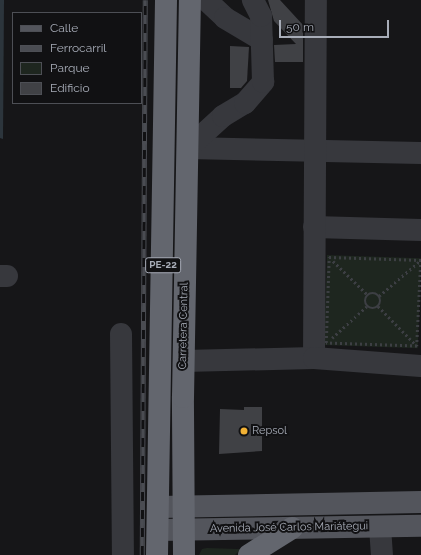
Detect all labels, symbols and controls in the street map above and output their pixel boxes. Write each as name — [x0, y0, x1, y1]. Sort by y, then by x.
legend — [12, 12, 142, 104]
scale bar — [281, 12, 391, 38]
text: 50 m — [286, 20, 314, 34]
text: Calle — [50, 21, 78, 35]
text: Ferrocarril — [50, 41, 107, 55]
text: Parque — [50, 61, 90, 75]
text: Edificio — [50, 81, 90, 95]
road number: PE-22 — [145, 257, 181, 273]
street label: Carretera Central — [177, 282, 191, 370]
place label: Repsol — [252, 424, 287, 438]
marker: Repsol — [239, 426, 249, 436]
street label: Avenida José Carlos Mariátegui — [210, 520, 368, 536]

